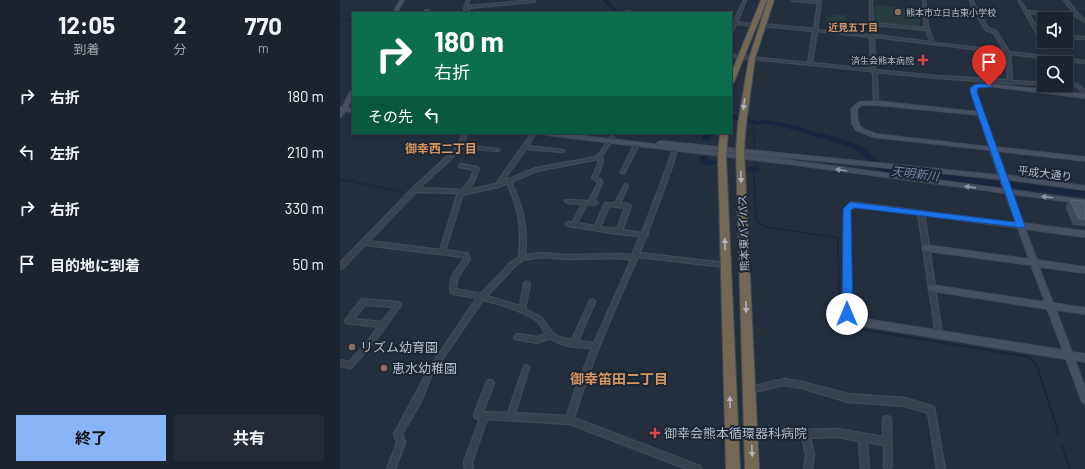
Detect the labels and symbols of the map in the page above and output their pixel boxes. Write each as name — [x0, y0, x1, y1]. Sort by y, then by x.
marker: 熊本市立日吉東小学校 — [893, 7, 903, 17]
place label: 熊本市立日吉東小学校 — [906, 7, 996, 18]
district label: 近見五丁目 — [828, 21, 878, 33]
pin — [972, 45, 1006, 86]
marker: 済生会熊本病院 — [917, 54, 929, 66]
place label: 済生会熊本病院 — [851, 55, 914, 66]
one-way arrow — [741, 98, 748, 110]
district label: 御幸西二丁目 — [405, 141, 477, 155]
water label: 天明新川 — [890, 163, 942, 183]
street label: 平成大通り — [1017, 163, 1073, 183]
one-way arrow — [835, 167, 847, 173]
one-way arrow — [738, 171, 744, 184]
one-way arrow — [963, 184, 976, 190]
street label: 熊本東バイパス — [735, 194, 751, 272]
one-way arrow — [1041, 194, 1053, 200]
one-way arrow — [722, 237, 728, 250]
position arrow — [826, 293, 868, 335]
one-way arrow — [743, 301, 749, 314]
place label: リズム幼育園 — [360, 339, 438, 355]
marker: リズム幼育園 — [347, 342, 357, 352]
place label: 恵水幼稚園 — [392, 360, 457, 376]
marker: 恵水幼稚園 — [379, 363, 389, 373]
district label: 御幸笛田二丁目 — [570, 370, 668, 387]
one-way arrow — [727, 395, 733, 408]
place label: 御幸会熊本循環器科病院 — [664, 425, 807, 441]
marker: 御幸会熊本循環器科病院 — [649, 427, 661, 439]
one-way arrow — [748, 445, 755, 457]

